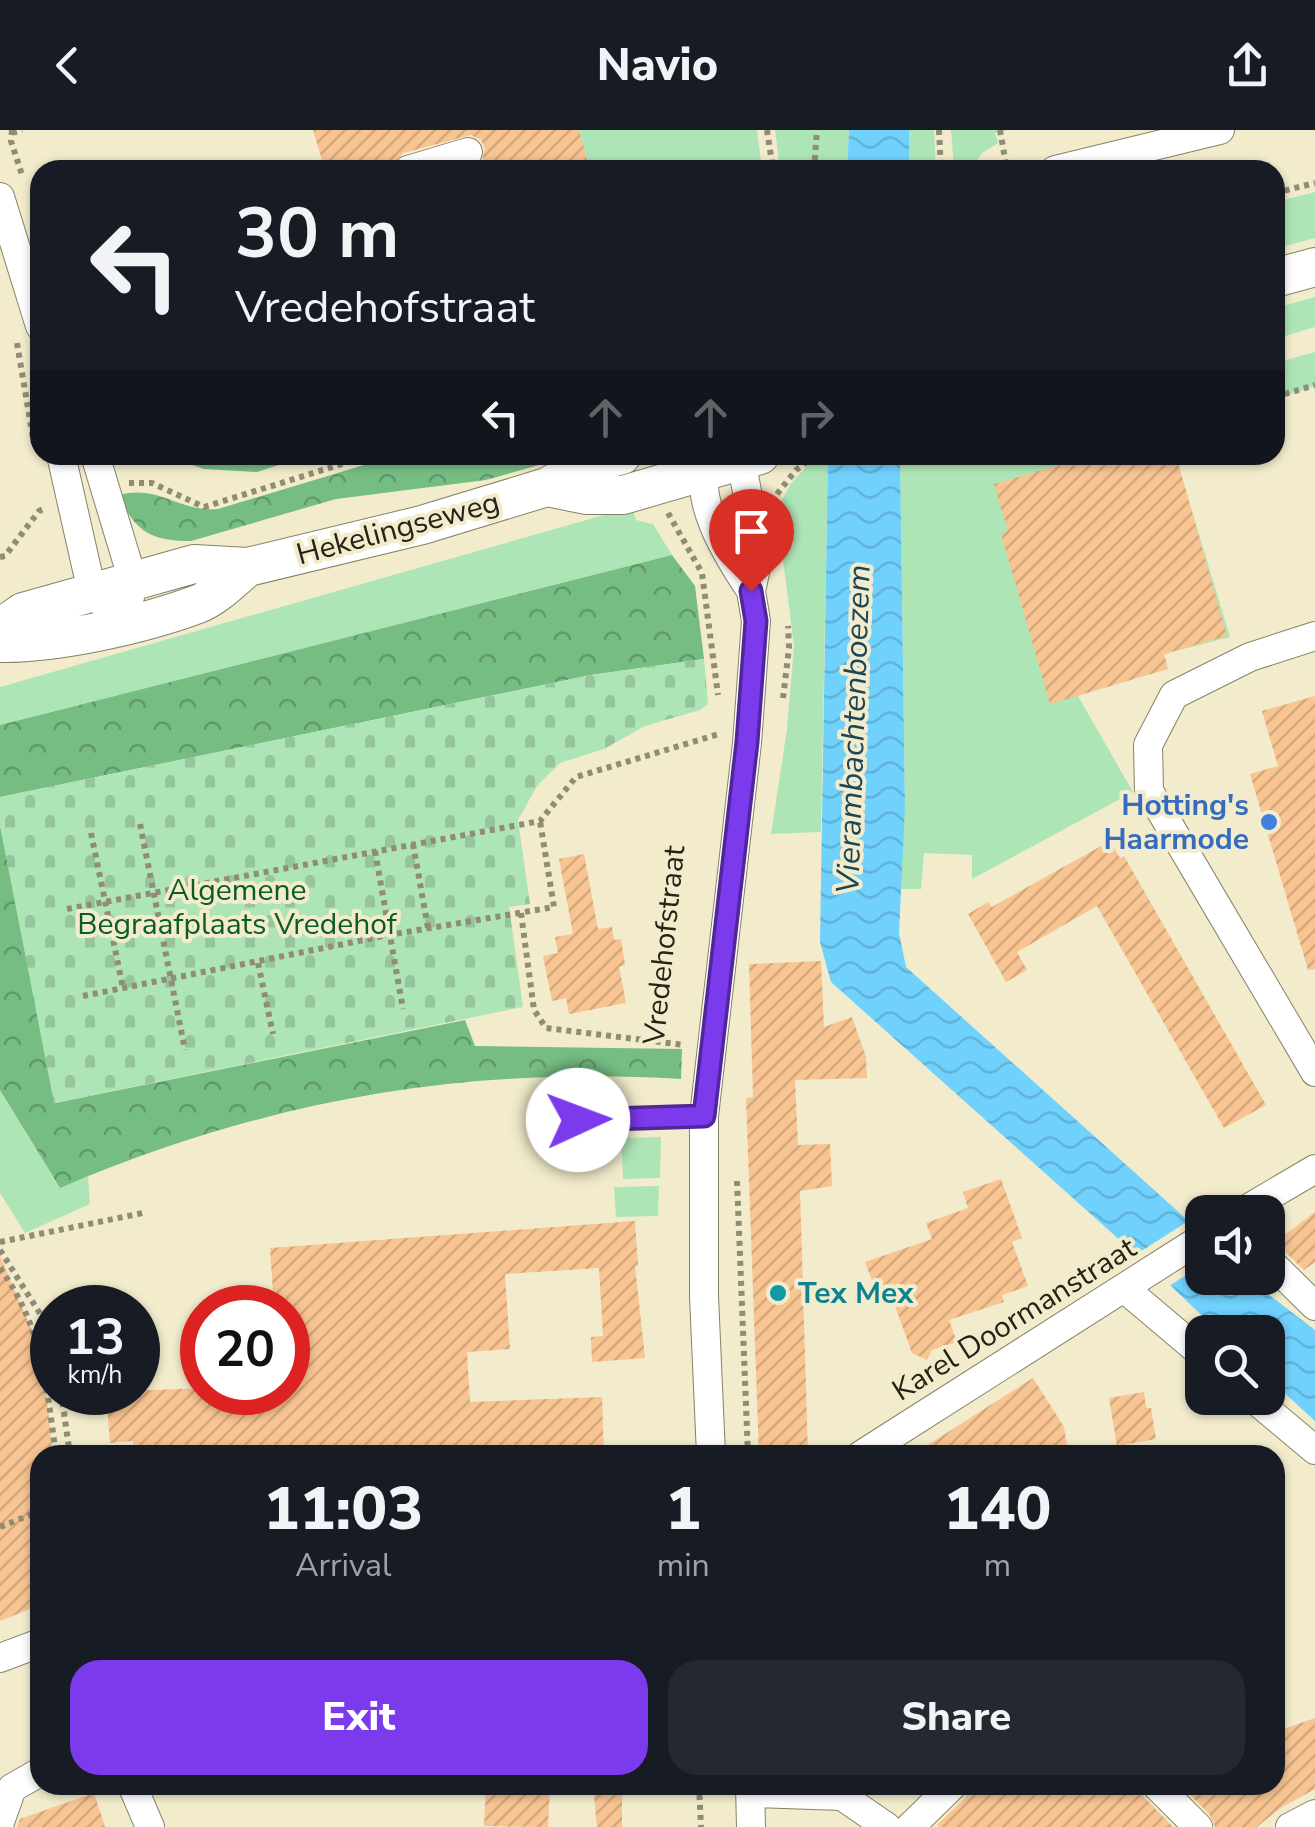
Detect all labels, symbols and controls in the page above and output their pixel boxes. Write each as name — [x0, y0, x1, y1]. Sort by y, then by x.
text: Navio — [597, 35, 718, 96]
icon: back — [40, 38, 95, 93]
icon: share — [1220, 38, 1275, 93]
text: 30 m — [235, 186, 399, 282]
icon: left — [70, 200, 200, 330]
text: Vredehofstraat — [235, 277, 535, 338]
icon: left — [473, 390, 528, 445]
icon: ahead — [578, 390, 633, 445]
icon: ahead — [683, 390, 738, 445]
icon: right — [788, 390, 843, 445]
street label: Hekelingseweg — [292, 482, 504, 575]
pin — [709, 489, 794, 592]
icon: arrive — [724, 504, 779, 559]
water label: Vierambachtenboezem — [826, 564, 881, 894]
place label: Hotting's Haarmode — [1103, 785, 1249, 860]
marker: Hotting's Haarmode — [1258, 811, 1280, 833]
street label: Vredehofstraat — [634, 843, 695, 1048]
park label: Algemene Begraafplaats Vredehof — [77, 870, 398, 945]
position arrow — [526, 1068, 630, 1172]
map controls — [1185, 1195, 1285, 1415]
button: sound — [1185, 1195, 1285, 1295]
street label: Karel Doormanstraat — [885, 1227, 1144, 1411]
place label: Tex Mex — [798, 1273, 914, 1314]
marker: Tex Mex — [767, 1282, 789, 1304]
speed limit sign: 20 — [180, 1285, 310, 1415]
text: 13 — [65, 1303, 125, 1372]
button: search — [1185, 1315, 1285, 1415]
text: km/h — [67, 1358, 123, 1392]
text: 11:03 — [264, 1468, 423, 1550]
text: 1 — [665, 1468, 701, 1550]
text: 140 — [943, 1468, 1051, 1550]
text: Arrival — [295, 1544, 392, 1587]
text: min — [657, 1544, 710, 1587]
text: m — [984, 1544, 1011, 1587]
button: Exit — [70, 1660, 648, 1775]
button: Share — [668, 1660, 1245, 1775]

